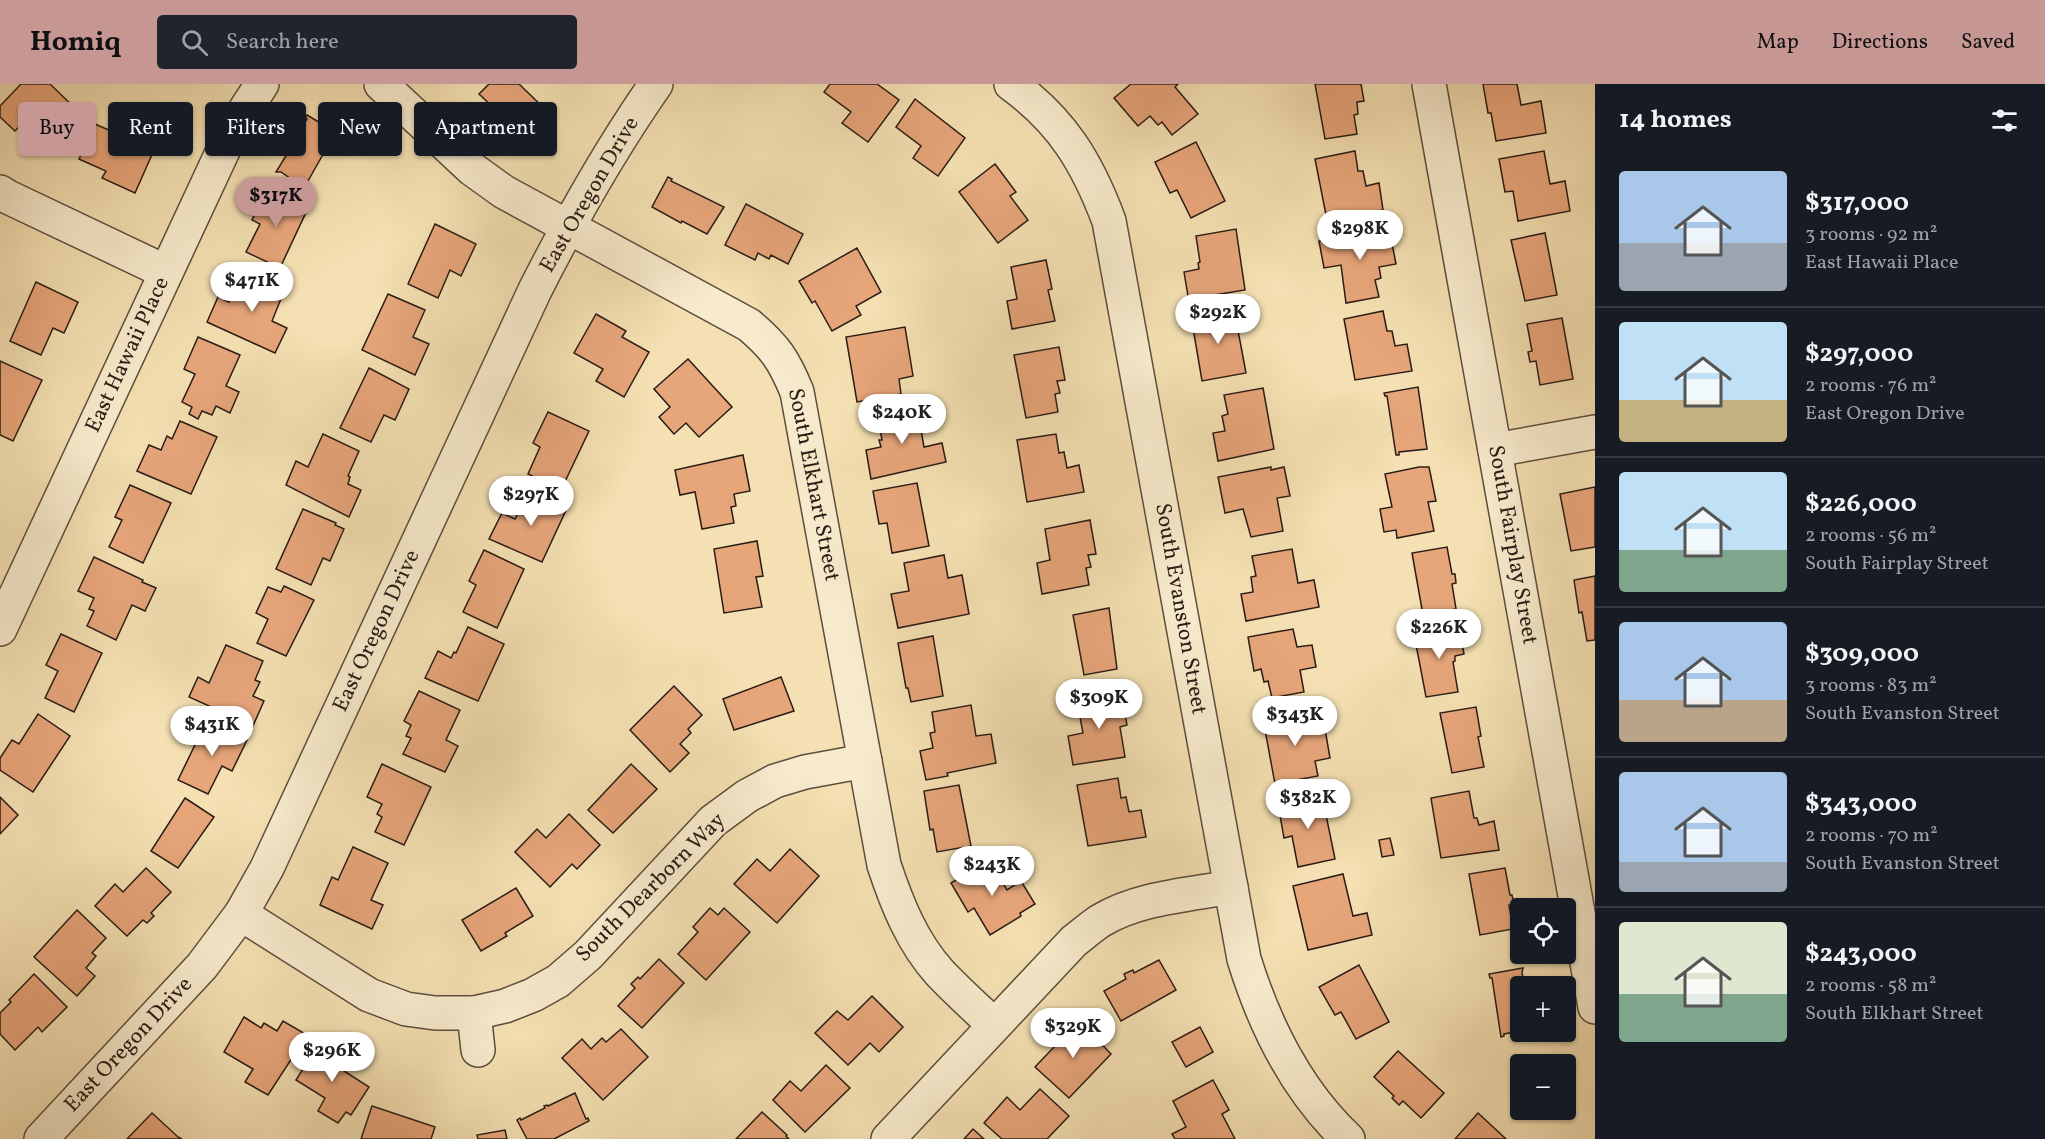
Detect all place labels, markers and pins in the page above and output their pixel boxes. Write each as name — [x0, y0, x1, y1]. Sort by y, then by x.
pin: $317K — [234, 177, 318, 228]
pin: $298K — [1318, 210, 1402, 261]
pin: $471K — [210, 262, 294, 313]
pin: $292K — [1176, 294, 1260, 345]
pin: $240K — [860, 394, 944, 445]
pin: $297K — [489, 476, 573, 527]
pin: $226K — [1397, 609, 1481, 660]
pin: $309K — [1057, 679, 1141, 730]
pin: $343K — [1253, 696, 1337, 747]
pin: $431K — [170, 706, 254, 757]
pin: $382K — [1266, 779, 1350, 830]
pin: $243K — [950, 846, 1034, 897]
pin: $329K — [1031, 1008, 1115, 1059]
pin: $296K — [290, 1032, 374, 1083]

